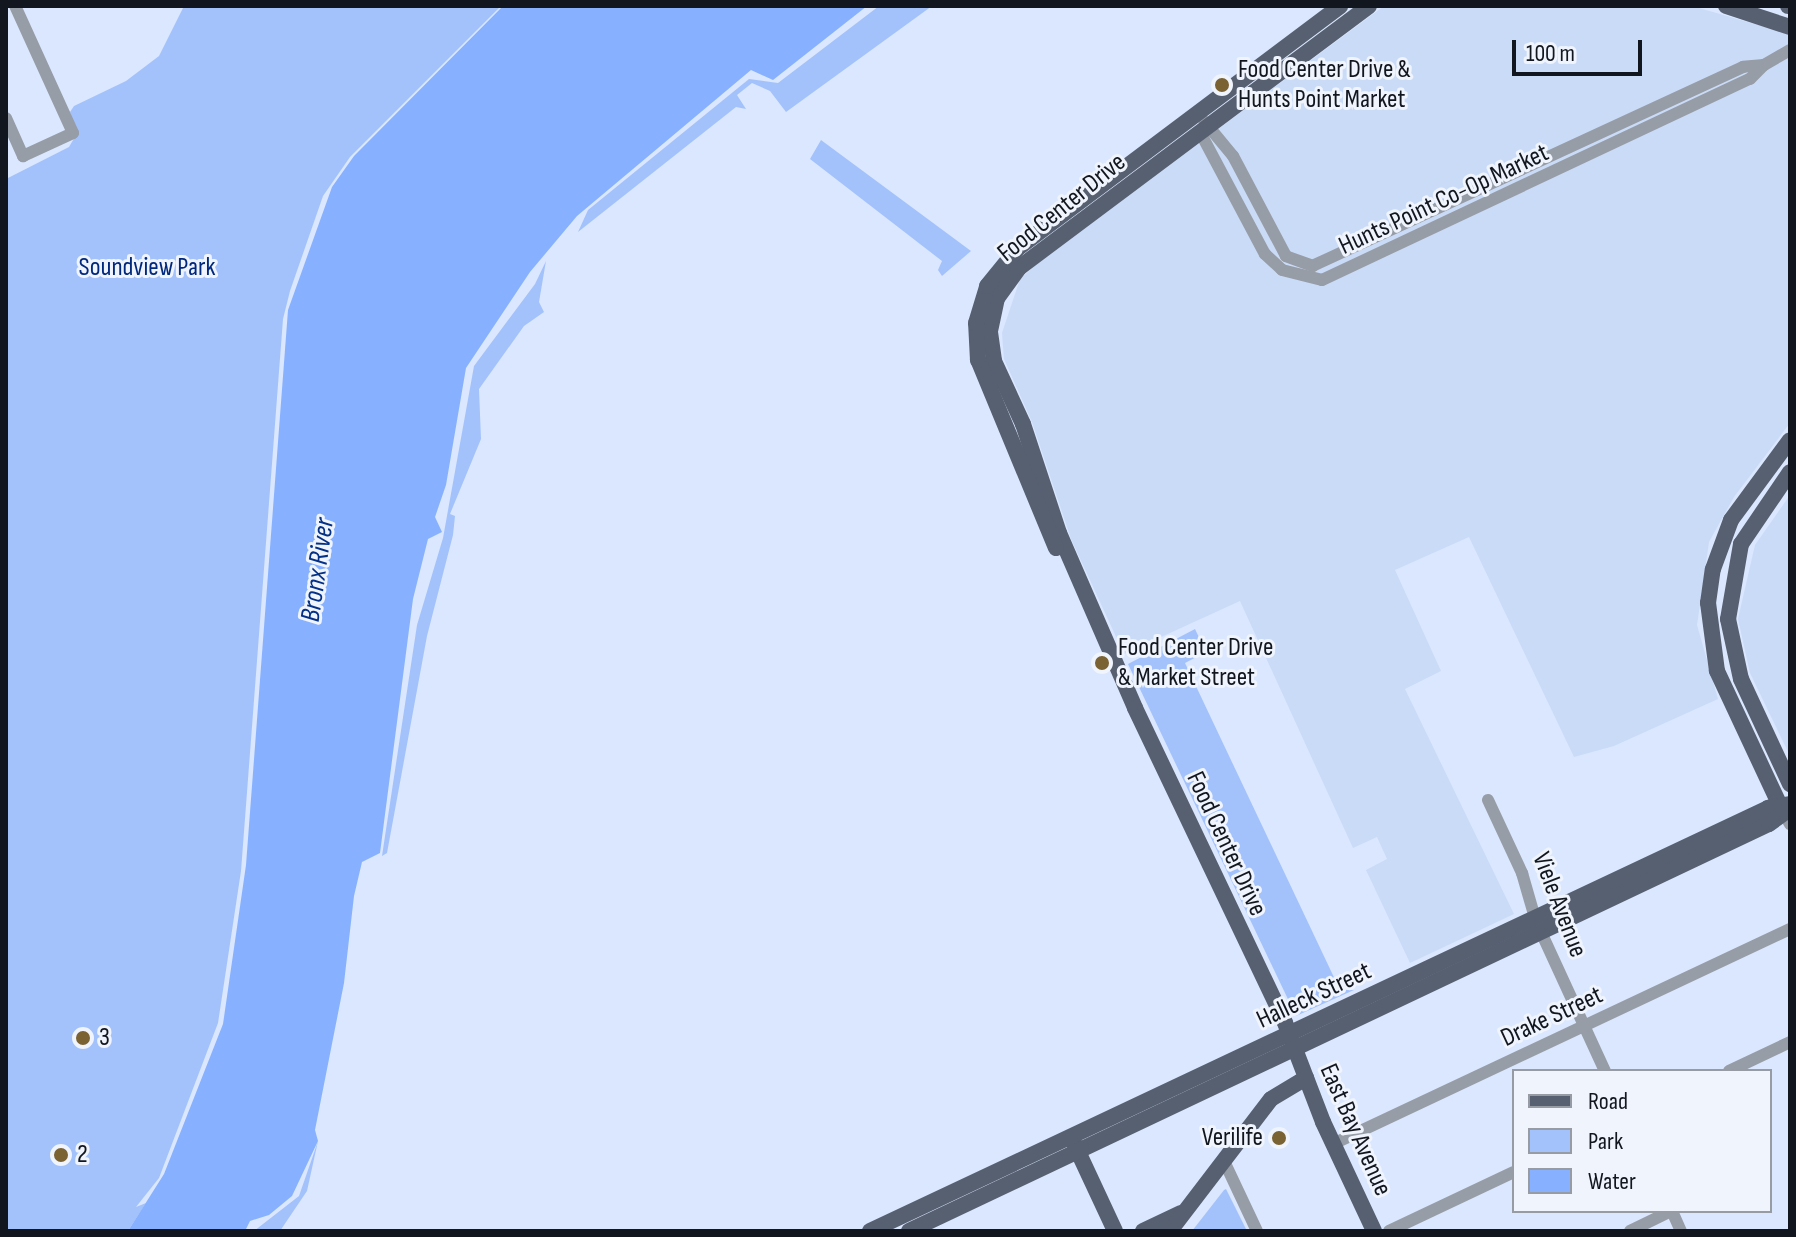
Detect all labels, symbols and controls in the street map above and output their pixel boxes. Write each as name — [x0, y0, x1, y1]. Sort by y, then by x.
scale bar — [1516, 24, 1646, 74]
text: 100 m — [1526, 39, 1575, 68]
place label: Food Center Drive & Hunts Point Market — [1238, 54, 1411, 116]
marker: Food Center Drive & Hunts Point Market — [1213, 76, 1231, 94]
street label: Hunts Point Co-Op Market — [1334, 138, 1554, 262]
street label: Food Center Drive — [992, 147, 1132, 269]
park label: Soundview Park — [79, 252, 215, 284]
water label: Bronx River — [294, 516, 342, 624]
place label: Food Center Drive & Market Street — [1118, 632, 1273, 694]
marker: Food Center Drive & Market Street — [1093, 654, 1111, 672]
street label: Food Center Drive — [1179, 767, 1273, 921]
street label: Viele Avenue — [1525, 848, 1593, 962]
street label: Halleck Street — [1252, 956, 1376, 1036]
street label: Drake Street — [1496, 980, 1608, 1054]
place label: 3 — [99, 1022, 110, 1054]
marker: 3 — [74, 1029, 92, 1047]
street label: East Bay Avenue — [1312, 1059, 1398, 1201]
legend — [1512, 1069, 1772, 1213]
text: Road — [1588, 1087, 1628, 1116]
place label: Verilife — [1202, 1122, 1263, 1154]
text: Park — [1588, 1127, 1623, 1156]
marker: Verilife — [1270, 1129, 1288, 1147]
place label: 2 — [77, 1139, 88, 1171]
marker: 2 — [52, 1146, 70, 1164]
text: Water — [1588, 1167, 1636, 1196]

